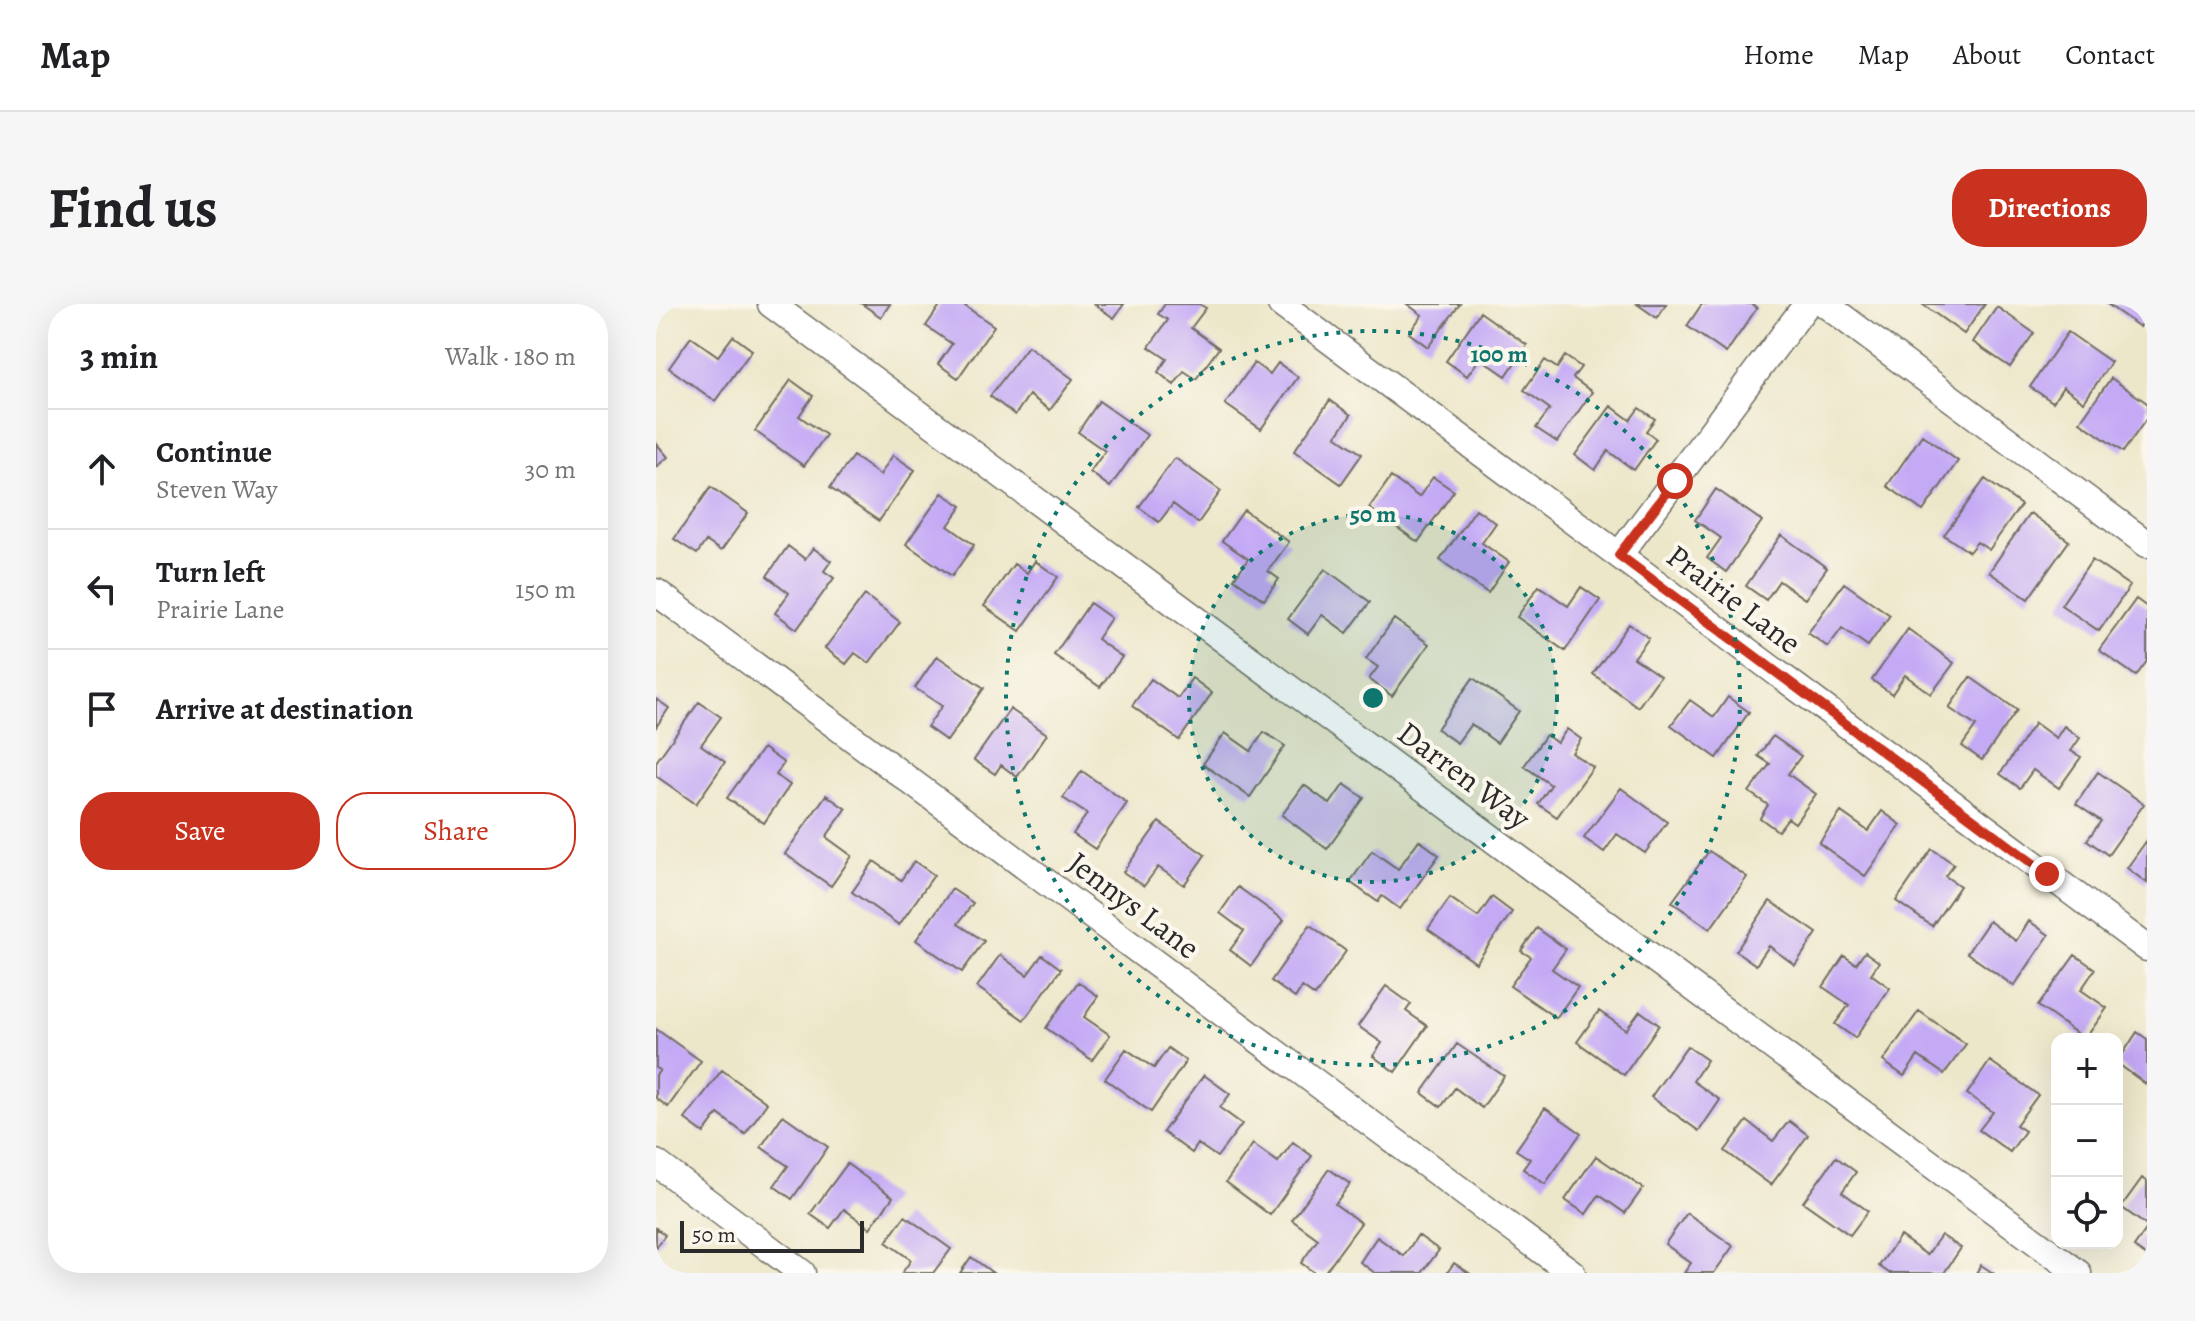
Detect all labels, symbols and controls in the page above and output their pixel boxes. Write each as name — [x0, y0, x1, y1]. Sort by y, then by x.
text: Map — [40, 29, 110, 81]
text: Home — [1743, 36, 1814, 74]
text: Map — [1858, 36, 1909, 74]
text: About — [1953, 36, 2021, 74]
text: Contact — [2065, 36, 2155, 74]
button: Directions — [1952, 169, 2147, 247]
text: Find us — [48, 170, 218, 246]
text: 3 min — [80, 333, 158, 380]
text: 100 m — [1470, 338, 1528, 370]
text: Walk · 180 m — [445, 339, 576, 374]
text: Continue — [156, 432, 272, 472]
icon: ahead — [80, 447, 124, 491]
text: 30 m — [525, 452, 576, 487]
route start — [1657, 463, 1693, 499]
text: Steven Way — [156, 472, 278, 507]
text: 50 m — [1350, 498, 1396, 530]
street label: Prairie Lane — [1658, 534, 1810, 664]
text: Turn left — [156, 552, 265, 592]
icon: left — [80, 567, 124, 611]
text: 150 m — [515, 572, 576, 607]
text: Prairie Lane — [156, 592, 285, 627]
centre of rings — [1359, 684, 1387, 712]
icon: arrive — [80, 687, 124, 731]
text: Arrive at destination — [156, 689, 413, 729]
street label: Darren Way — [1389, 711, 1540, 840]
button: Save — [80, 792, 320, 870]
button: Share — [336, 792, 576, 870]
street label: Jennys Lane — [1059, 841, 1209, 969]
route end — [2029, 856, 2065, 892]
map controls — [2051, 1033, 2123, 1249]
button: + — [2051, 1033, 2123, 1105]
button: − — [2051, 1105, 2123, 1177]
button: locate — [2051, 1177, 2123, 1249]
scale bar — [680, 1217, 864, 1253]
text: 50 m — [692, 1220, 736, 1250]

